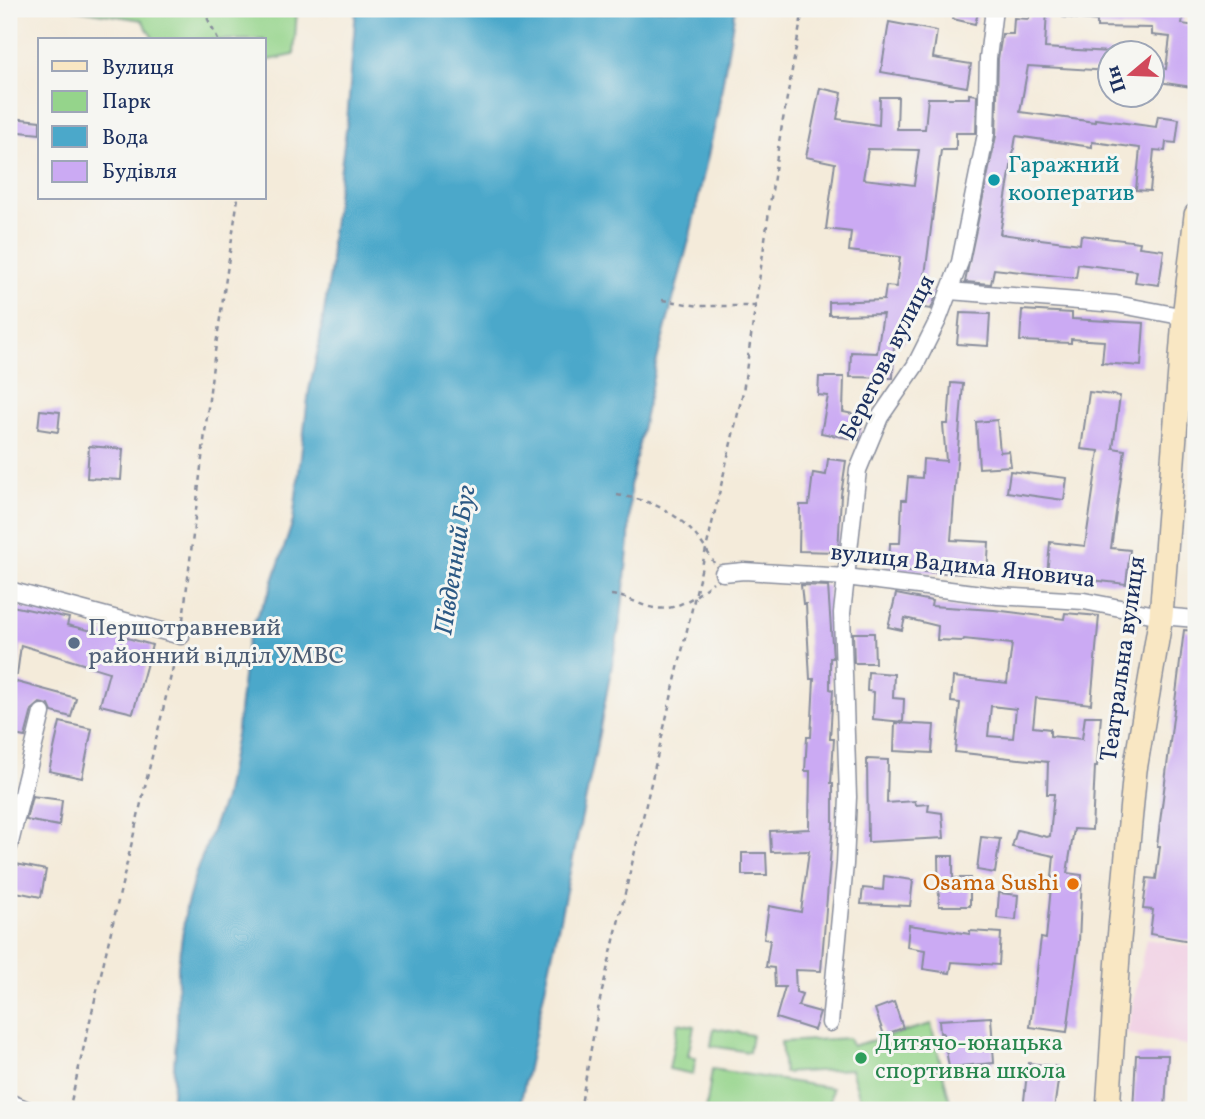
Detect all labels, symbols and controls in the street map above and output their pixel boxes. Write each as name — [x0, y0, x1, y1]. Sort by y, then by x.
legend — [38, 38, 266, 200]
north arrow — [1096, 38, 1166, 108]
text: Вулиця — [102, 54, 174, 83]
text: Пн — [1100, 62, 1134, 96]
text: Парк — [102, 88, 151, 117]
text: Вода — [102, 124, 149, 153]
place label: Гаражний кооператив — [1008, 149, 1135, 211]
text: Будівля — [102, 158, 177, 187]
marker: Гаражний кооператив — [986, 172, 1002, 188]
street label: Берегова вулиця — [832, 269, 944, 447]
water label: Південний Буг — [426, 482, 486, 638]
street label: вулиця Вадима Яновича — [829, 536, 1097, 598]
street label: Театральна вулиця — [1093, 554, 1155, 764]
place label: Першотравневий районний відділ УМВС — [88, 612, 344, 674]
marker: Першотравневий районний відділ УМВС — [66, 635, 82, 651]
place label: Osama Sushi — [923, 867, 1059, 901]
marker: Osama Sushi — [1065, 876, 1081, 892]
place label: Дитячо-юнацька спортивна школа — [875, 1027, 1066, 1089]
marker: Дитячо-юнацька спортивна школа — [853, 1050, 869, 1066]

